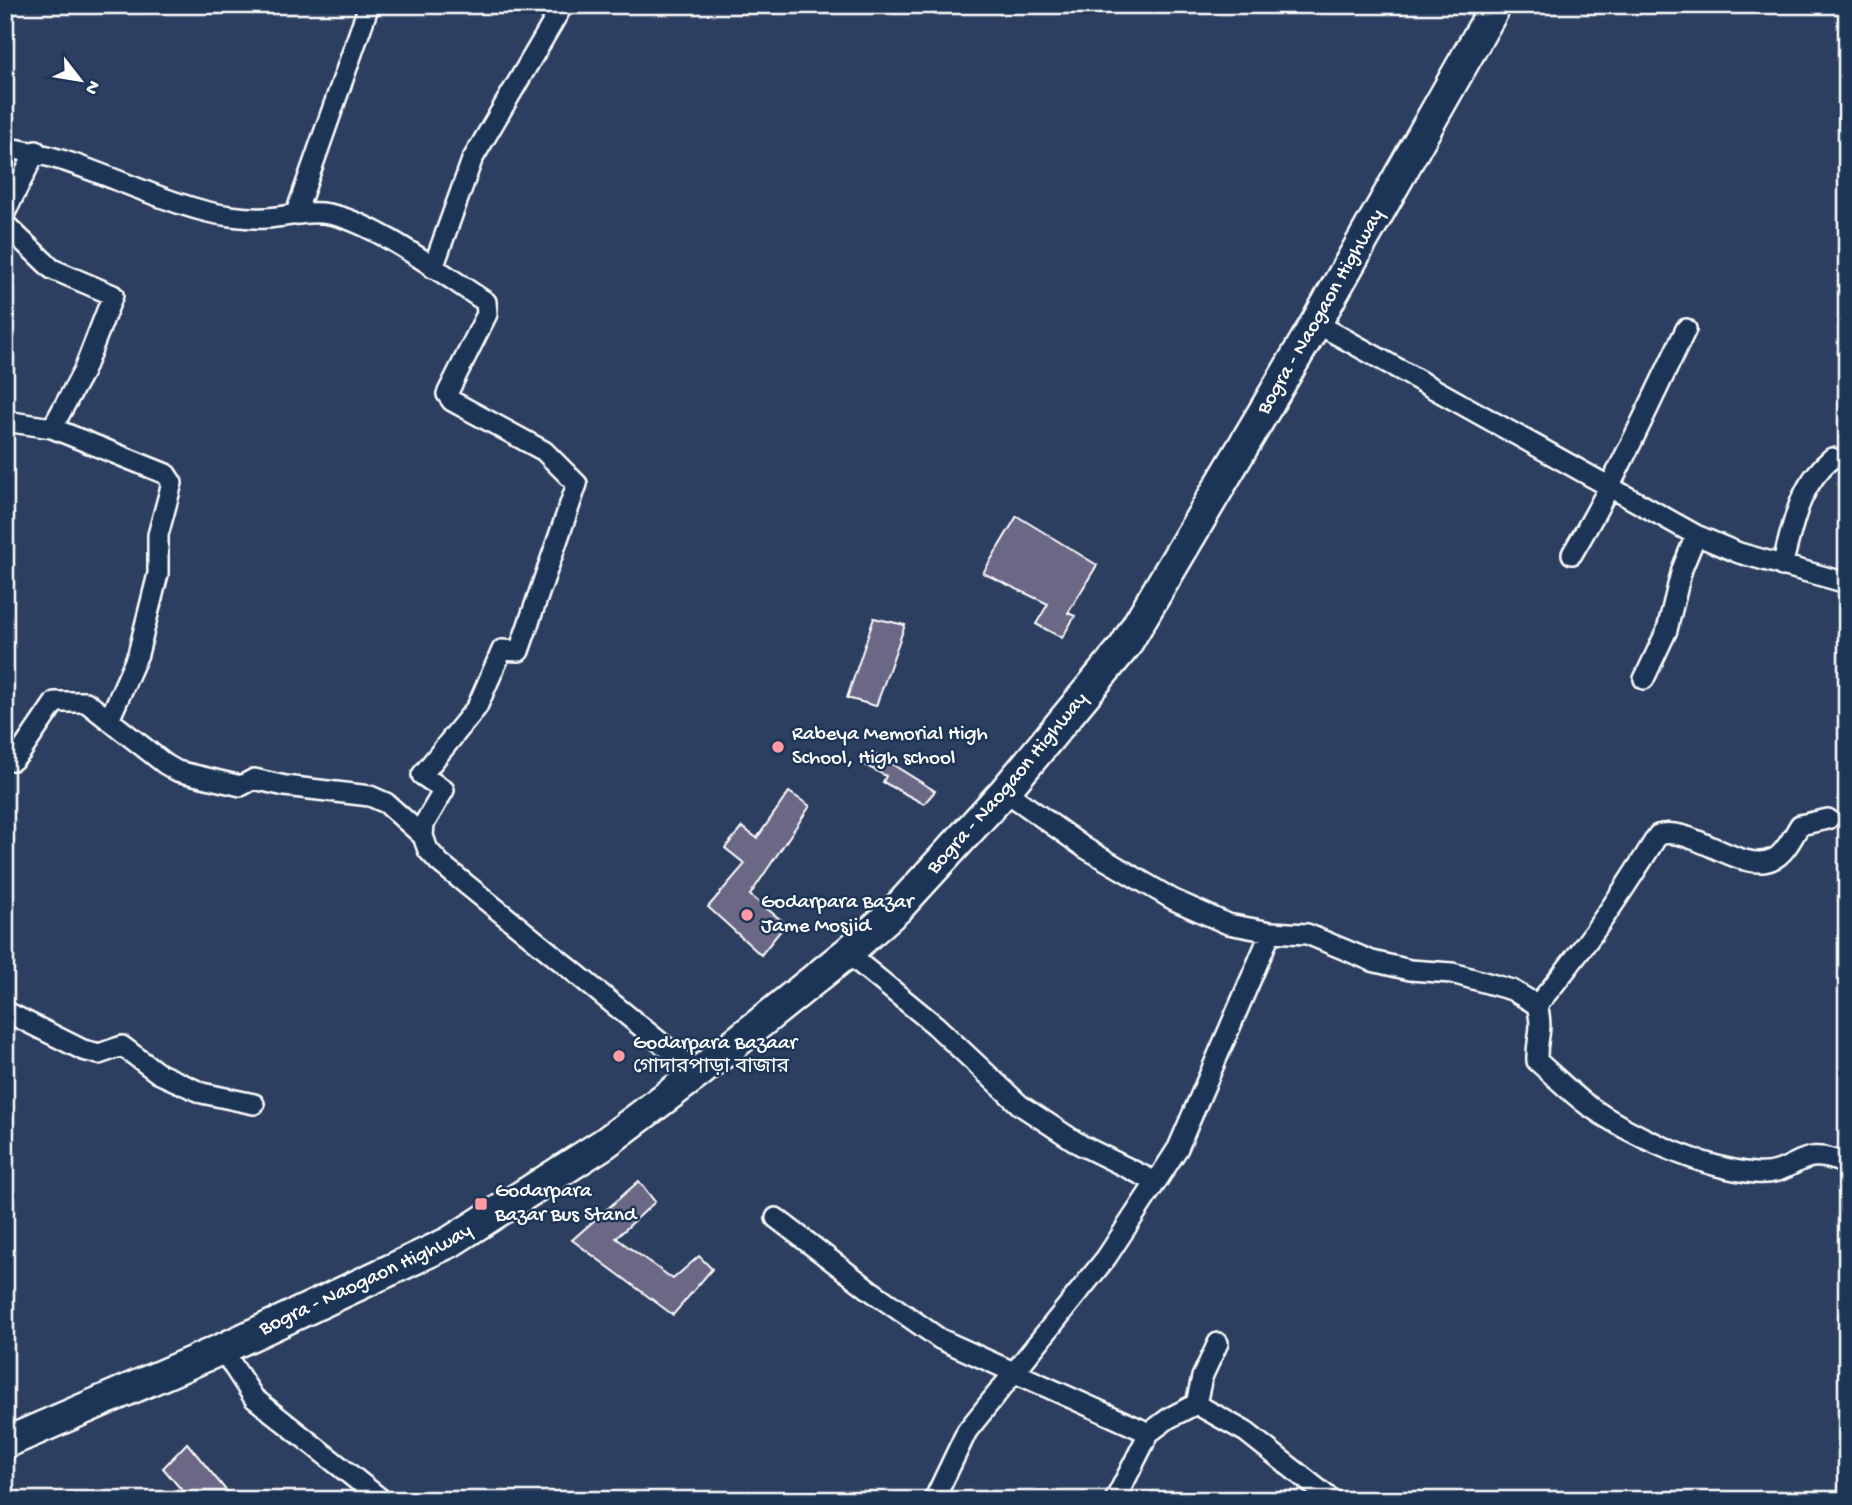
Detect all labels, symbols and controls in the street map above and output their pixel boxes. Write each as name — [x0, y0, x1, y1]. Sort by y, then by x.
north arrow — [46, 46, 116, 116]
text: N — [79, 76, 105, 98]
street label: Bogra - Naogaon Highway — [1251, 205, 1390, 420]
street label: Bogra - Naogaon Highway — [921, 687, 1094, 881]
place label: Rabeya Memorial High School, High school — [792, 723, 988, 772]
marker: Rabeya Memorial High School, High school — [770, 739, 786, 755]
place label: Godarpara Bazar Jame Mosjid — [761, 891, 915, 940]
marker: Godarpara Bazar Jame Mosjid — [739, 907, 755, 923]
place label: Godarpara Bazaar গোদারপাড়া বাজার — [633, 1032, 799, 1081]
marker: Godarpara Bazaar গোদারপাড়া বাজার — [611, 1048, 627, 1064]
place label: Godarpara Bazar Bus Stand — [494, 1180, 638, 1229]
marker: Godarpara Bazar Bus Stand — [473, 1196, 489, 1212]
street label: Bogra - Naogaon Highway — [255, 1218, 477, 1343]

